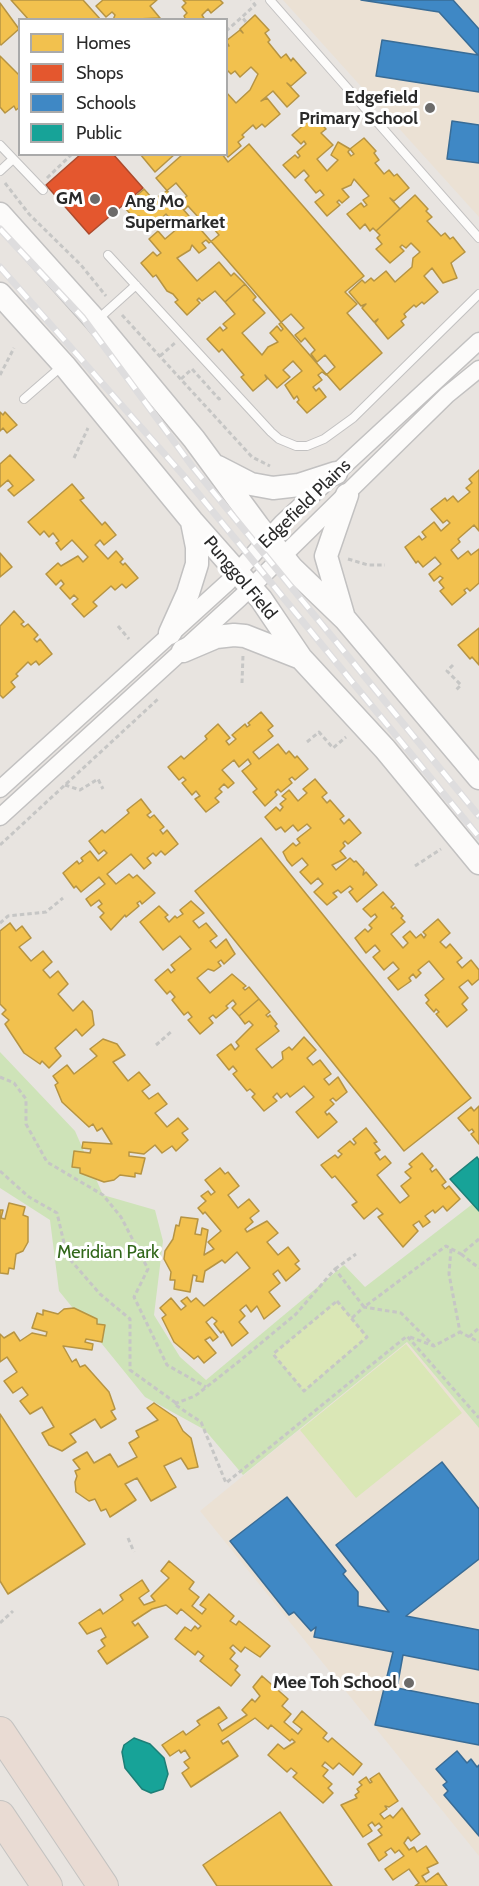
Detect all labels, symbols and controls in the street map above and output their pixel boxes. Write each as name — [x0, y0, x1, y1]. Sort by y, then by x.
legend — [18, 18, 228, 156]
text: Homes — [76, 32, 131, 54]
text: Shops — [76, 62, 124, 84]
place label: Edgefield Primary School — [299, 87, 418, 130]
text: Schools — [76, 92, 136, 114]
marker: Edgefield Primary School — [423, 101, 437, 115]
text: Public — [76, 122, 122, 144]
place label: GM — [56, 188, 83, 210]
place label: Ang Mo Supermarket — [125, 191, 225, 234]
marker: GM — [88, 192, 102, 206]
marker: Ang Mo Supermarket — [106, 205, 120, 219]
street label: Edgefield Plains — [255, 455, 355, 553]
street label: Punggol Field — [199, 532, 281, 624]
park label: Meridian Park — [57, 1242, 159, 1264]
place label: Mee Toh School — [273, 1672, 397, 1694]
marker: Mee Toh School — [402, 1676, 416, 1690]

